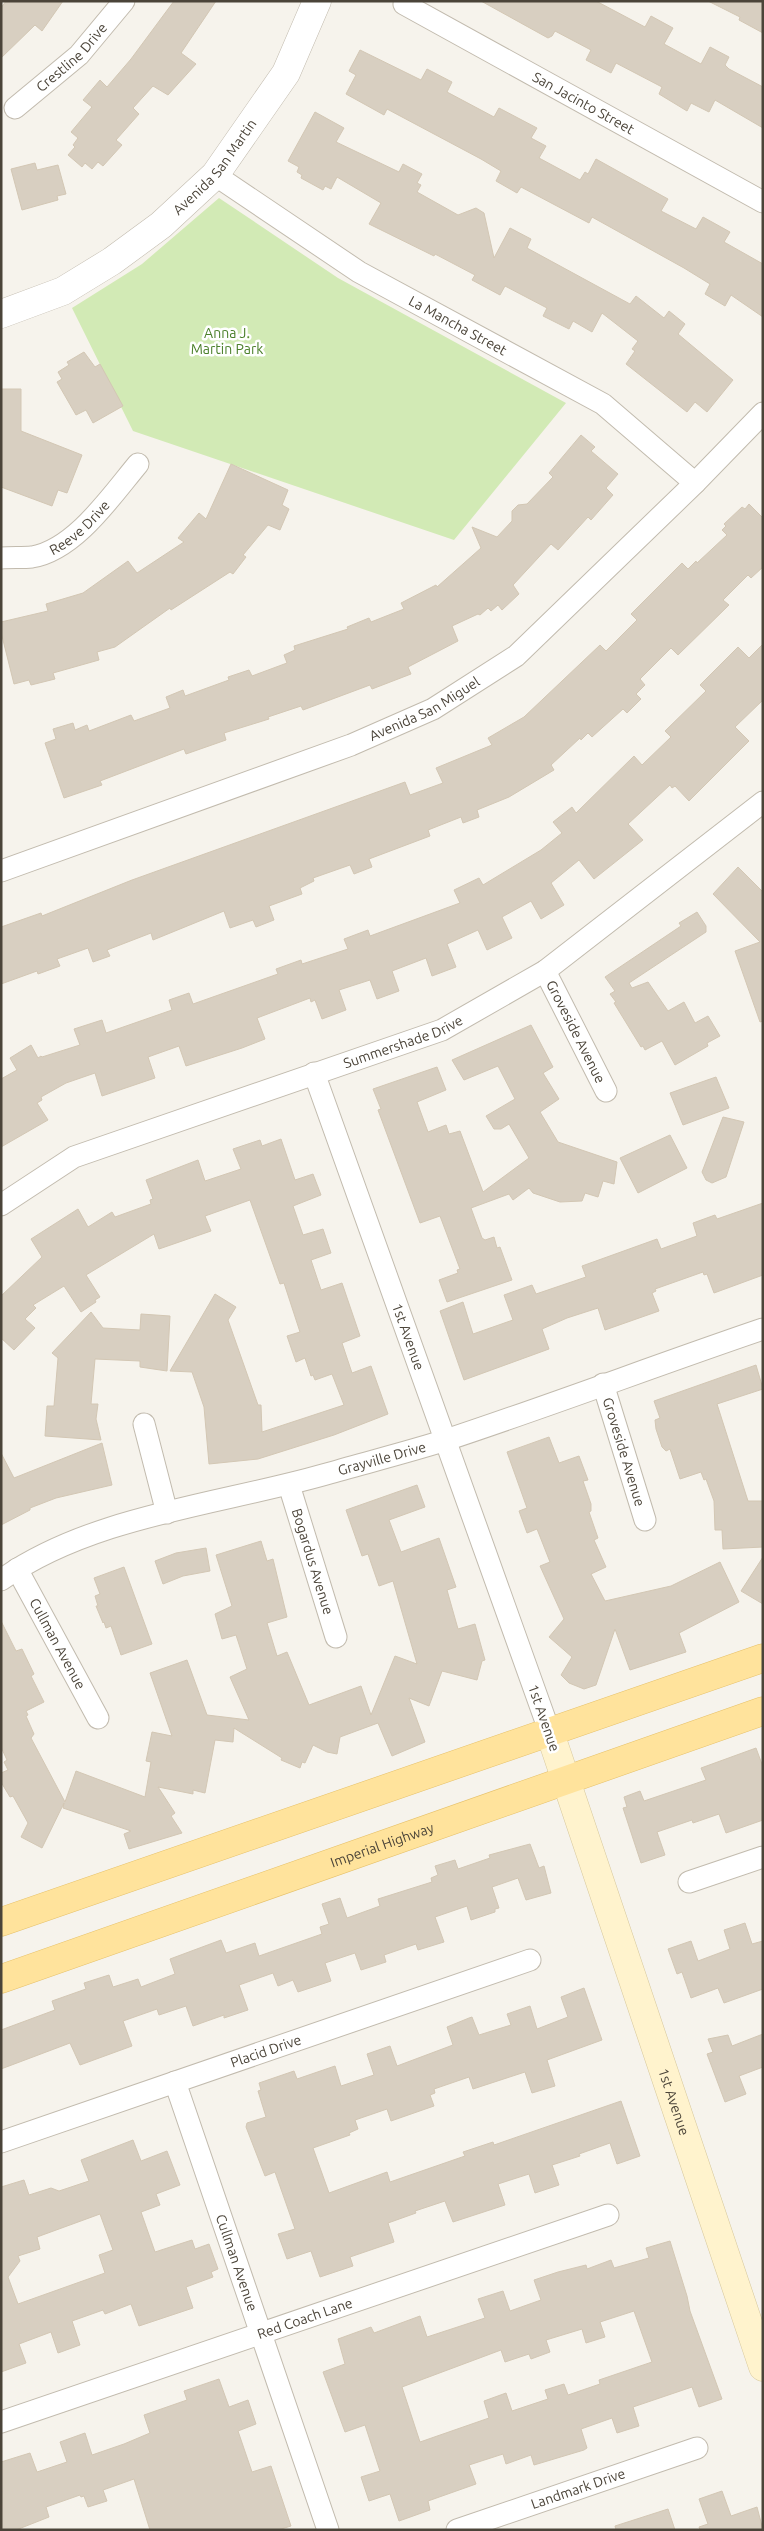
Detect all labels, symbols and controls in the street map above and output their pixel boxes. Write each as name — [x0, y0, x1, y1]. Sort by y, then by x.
street label: Crestline Drive — [33, 20, 110, 95]
street label: San Jacinto Street — [530, 69, 638, 138]
street label: Avenida San Martin — [170, 116, 260, 218]
street label: La Mancha Street — [406, 292, 510, 359]
park label: Anna J. Martin Park — [191, 325, 263, 357]
street label: Reeve Drive — [47, 497, 113, 558]
street label: Avenida San Miguel — [367, 673, 483, 744]
street label: Groveside Avenue — [543, 978, 609, 1086]
street label: Summershade Drive — [341, 1012, 465, 1071]
street label: 1st Avenue — [389, 1301, 428, 1372]
street label: Groveside Avenue — [600, 1395, 648, 1508]
street label: Grayville Drive — [336, 1439, 428, 1478]
street label: Bogardus Avenue — [289, 1506, 337, 1617]
street label: Cullman Avenue — [26, 1595, 89, 1692]
street label: 1st Avenue — [525, 1682, 563, 1754]
street label: Imperial Highway — [328, 1819, 436, 1870]
street label: Placid Drive — [228, 2031, 303, 2070]
street label: 1st Avenue — [655, 2066, 693, 2137]
street label: Cullman Avenue — [213, 2212, 261, 2313]
street label: Red Coach Lane — [255, 2295, 355, 2342]
street label: Landmark Drive — [529, 2465, 627, 2512]

